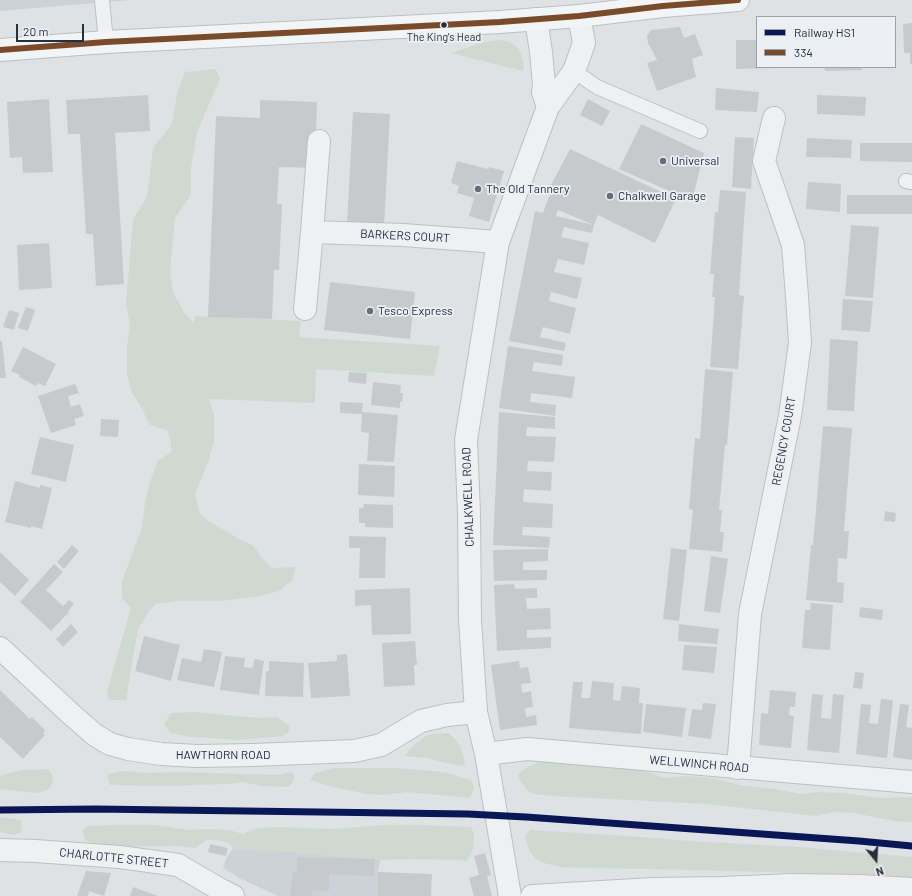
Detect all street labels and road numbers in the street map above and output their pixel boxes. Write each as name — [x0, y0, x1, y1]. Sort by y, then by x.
street label: BARKERS COURT — [360, 226, 450, 246]
street label: REGENCY COURT — [769, 395, 799, 487]
street label: CHALKWELL ROAD — [459, 447, 477, 547]
street label: HAWTHORN ROAD — [176, 748, 270, 762]
street label: WELLWINCH ROAD — [649, 752, 749, 776]
street label: CHARLOTTE STREET — [59, 845, 169, 871]

